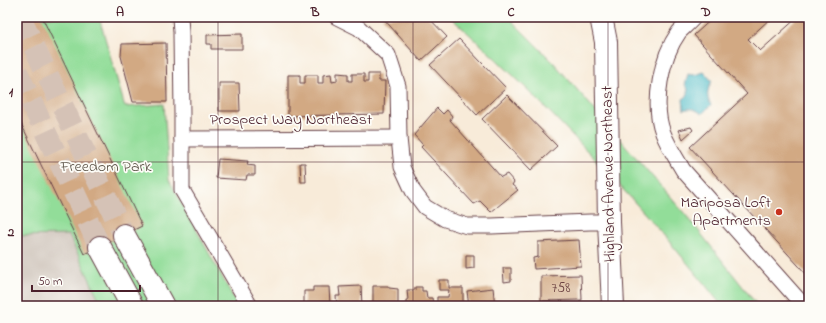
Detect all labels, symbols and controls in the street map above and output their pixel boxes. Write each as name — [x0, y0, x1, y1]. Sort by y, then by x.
text: A — [116, 3, 124, 22]
text: B — [310, 3, 320, 22]
text: C — [507, 3, 515, 22]
text: D — [700, 3, 711, 22]
text: 1 — [9, 83, 14, 102]
street label: Highland Avenue Northeast — [595, 85, 623, 263]
street label: Prospect Way Northeast — [210, 108, 373, 132]
park label: Freedom Park — [59, 155, 153, 179]
place label: Mariposa Loft Apartments — [681, 191, 772, 233]
marker: Mariposa Loft Apartments — [774, 207, 784, 217]
text: 2 — [7, 223, 15, 242]
scale bar — [32, 267, 140, 293]
text: 50 m — [38, 273, 62, 291]
house number: 758 — [551, 278, 571, 299]

